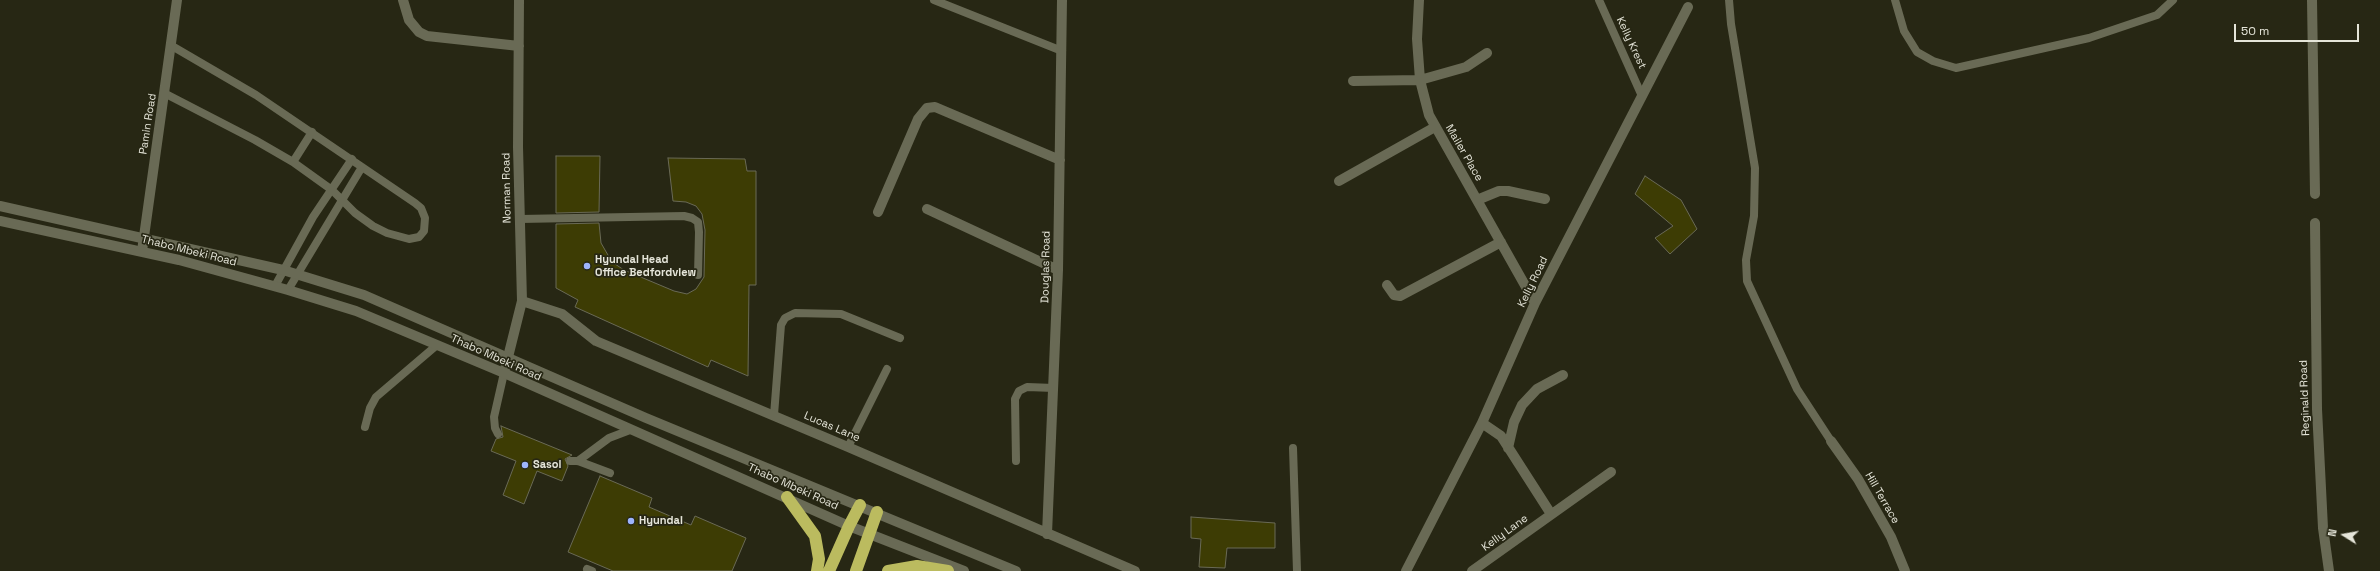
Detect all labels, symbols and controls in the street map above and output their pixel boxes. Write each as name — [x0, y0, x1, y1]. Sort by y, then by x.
street label: Kelly Krest — [1613, 15, 1649, 71]
scale bar — [2236, 16, 2361, 42]
text: 50 m — [2241, 23, 2269, 39]
street label: Pamin Road — [137, 93, 159, 155]
street label: Mailer Place — [1442, 122, 1486, 184]
street label: Norman Road — [500, 153, 514, 223]
street label: Douglas Road — [1039, 231, 1053, 303]
street label: Thabo Mbeki Road — [140, 233, 238, 269]
place label: Hyundai Head Office Bedfordview — [595, 253, 696, 279]
street label: Kelly Road — [1515, 254, 1551, 310]
marker: Hyundai Head Office Bedfordview — [582, 261, 592, 271]
street label: Thabo Mbeki Road — [449, 332, 543, 384]
street label: Reginald Road — [2297, 360, 2313, 436]
street label: Lucas Lane — [802, 409, 862, 445]
place label: Sasol — [533, 458, 561, 472]
marker: Sasol — [520, 460, 530, 470]
street label: Thabo Mbeki Road — [746, 461, 840, 513]
street label: Hill Terrace — [1862, 470, 1902, 526]
street label: Kelly Lane — [1479, 512, 1531, 554]
place label: Hyundai — [639, 514, 683, 528]
north arrow — [2324, 515, 2364, 555]
marker: Hyundai — [626, 516, 636, 526]
text: N — [2325, 528, 2340, 538]

